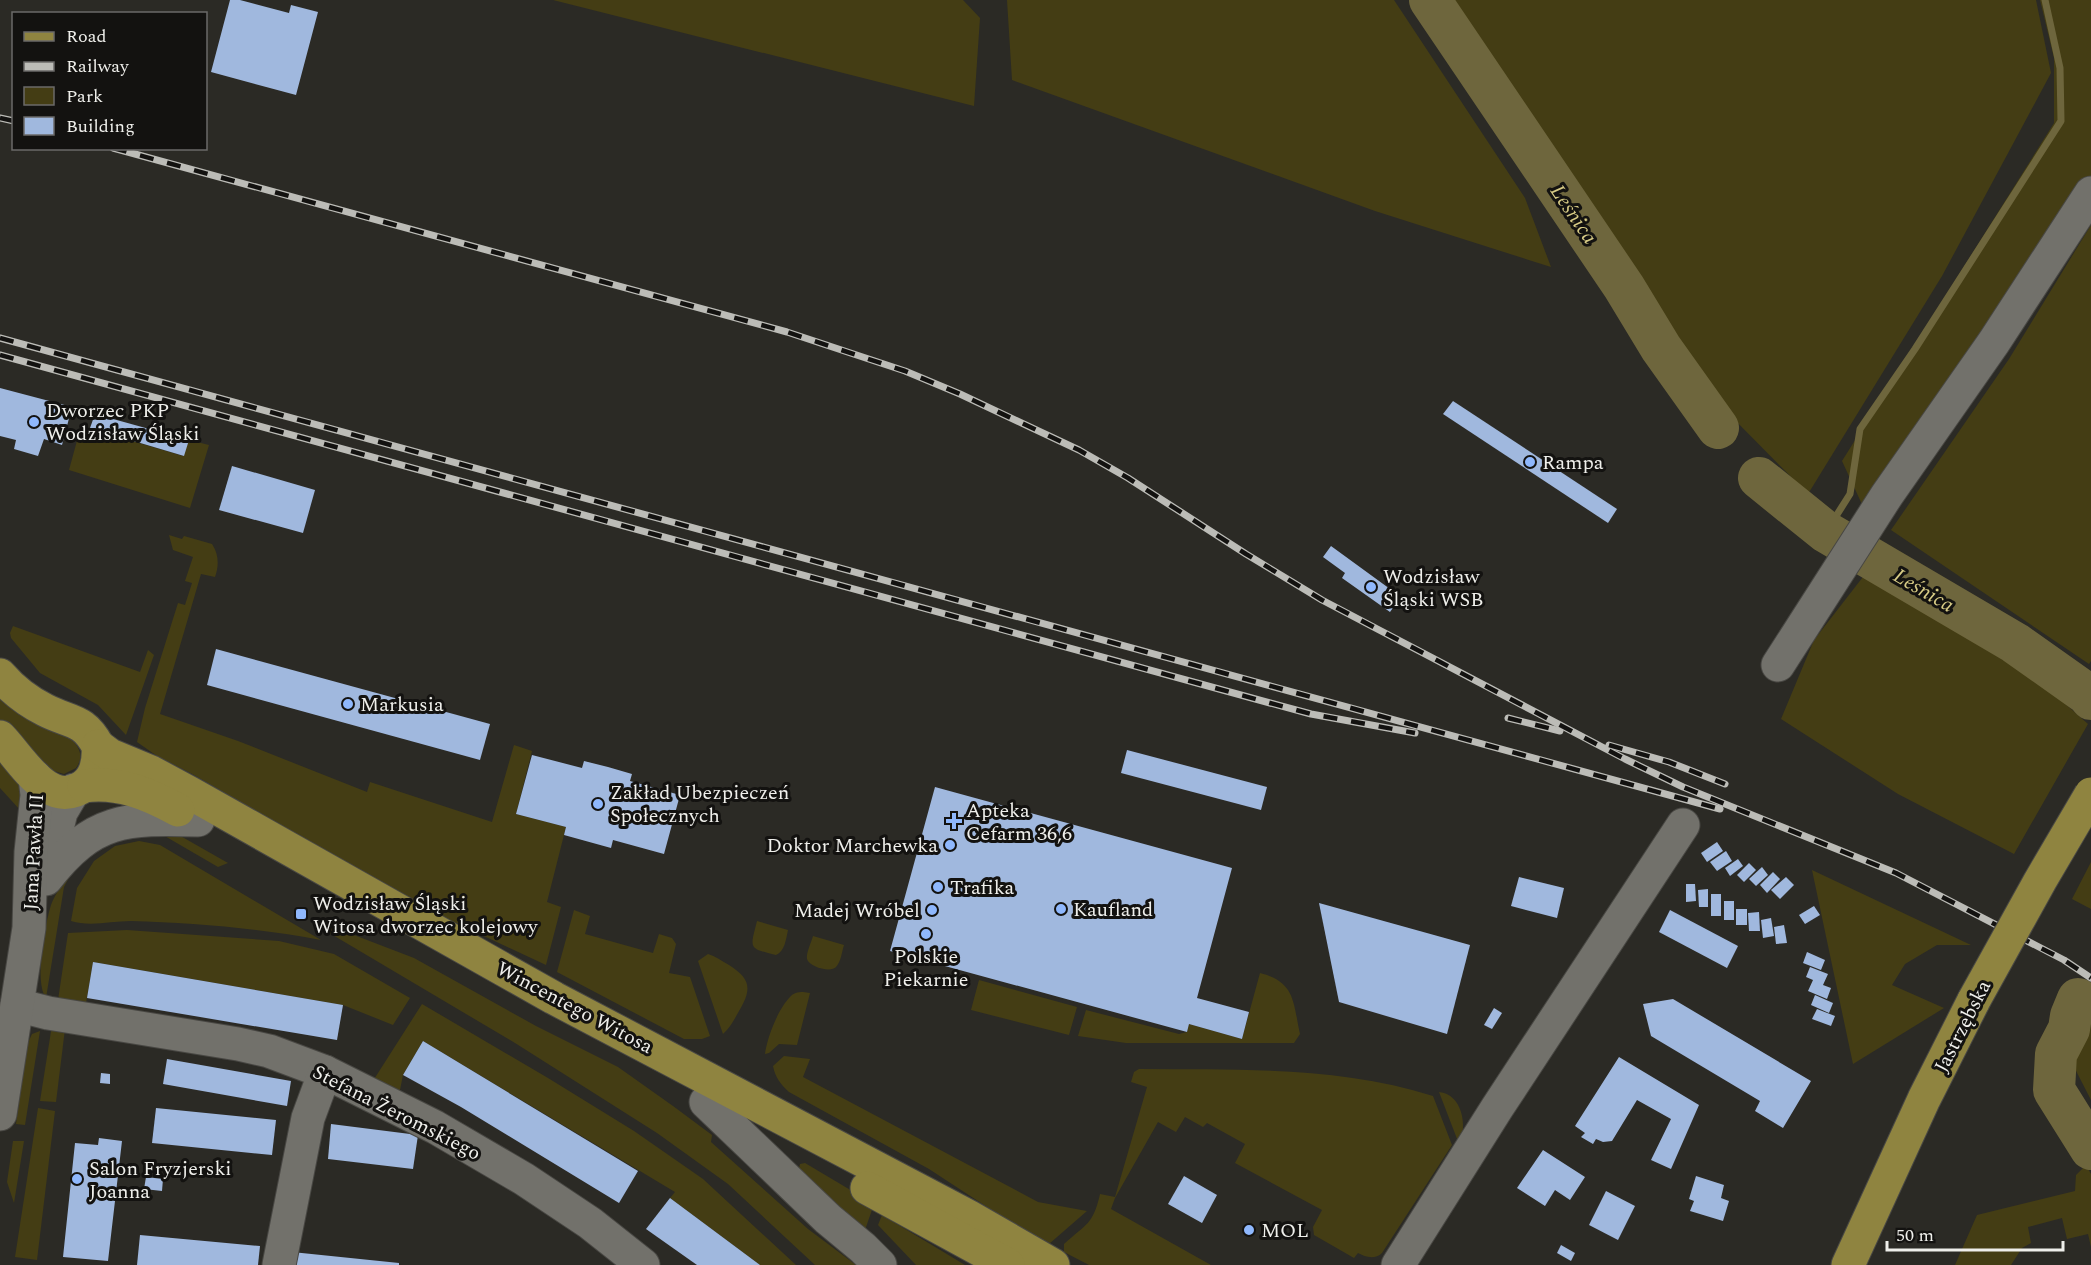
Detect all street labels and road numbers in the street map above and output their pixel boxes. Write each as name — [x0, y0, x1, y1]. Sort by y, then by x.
street label: Jana Pawła II — [16, 793, 52, 911]
street label: Wincentego Witosa — [491, 954, 658, 1062]
street label: Jastrzębska — [1927, 975, 1999, 1078]
street label: Stefana Żeromskiego — [307, 1057, 486, 1168]

